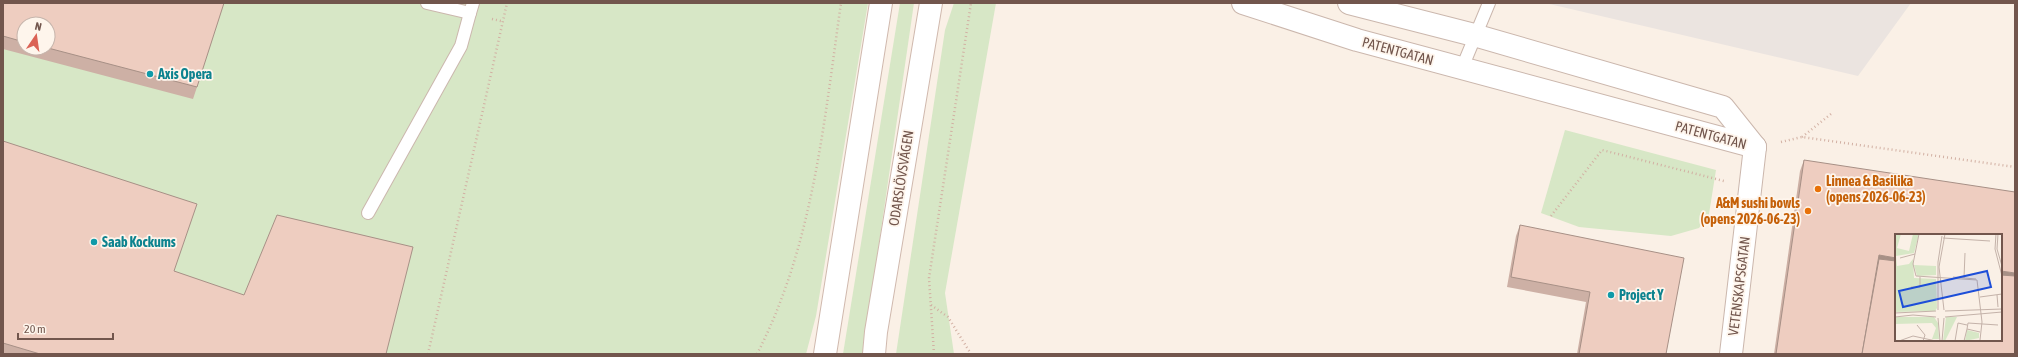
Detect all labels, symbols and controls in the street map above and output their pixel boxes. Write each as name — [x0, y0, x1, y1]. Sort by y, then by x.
north arrow — [16, 16, 56, 56]
text: N — [34, 20, 43, 33]
street label: PATENTGATAN — [1361, 34, 1435, 68]
place label: Axis Opera — [157, 66, 213, 82]
marker: Axis Opera — [145, 69, 155, 79]
street label: PATENTGATAN — [1674, 118, 1748, 152]
street label: ODARSLÖVSVÄGEN — [886, 129, 916, 227]
place label: Linnea & Basilika (opens 2026-06-23) — [1826, 173, 1926, 205]
marker: Linnea & Basilika (opens 2026-06-23) — [1813, 184, 1823, 194]
place label: A&M sushi bowls (opens 2026-06-23) — [1700, 195, 1800, 227]
marker: A&M sushi bowls (opens 2026-06-23) — [1803, 206, 1813, 216]
place label: Saab Kockums — [102, 234, 176, 250]
inset map — [1895, 234, 2002, 341]
street label: VETENSKAPSGATAN — [1725, 235, 1753, 337]
marker: Saab Kockums — [89, 237, 99, 247]
place label: Project Y — [1619, 287, 1664, 303]
marker: Project Y — [1606, 290, 1616, 300]
scale bar — [18, 315, 113, 341]
text: 20 m — [24, 322, 46, 336]

